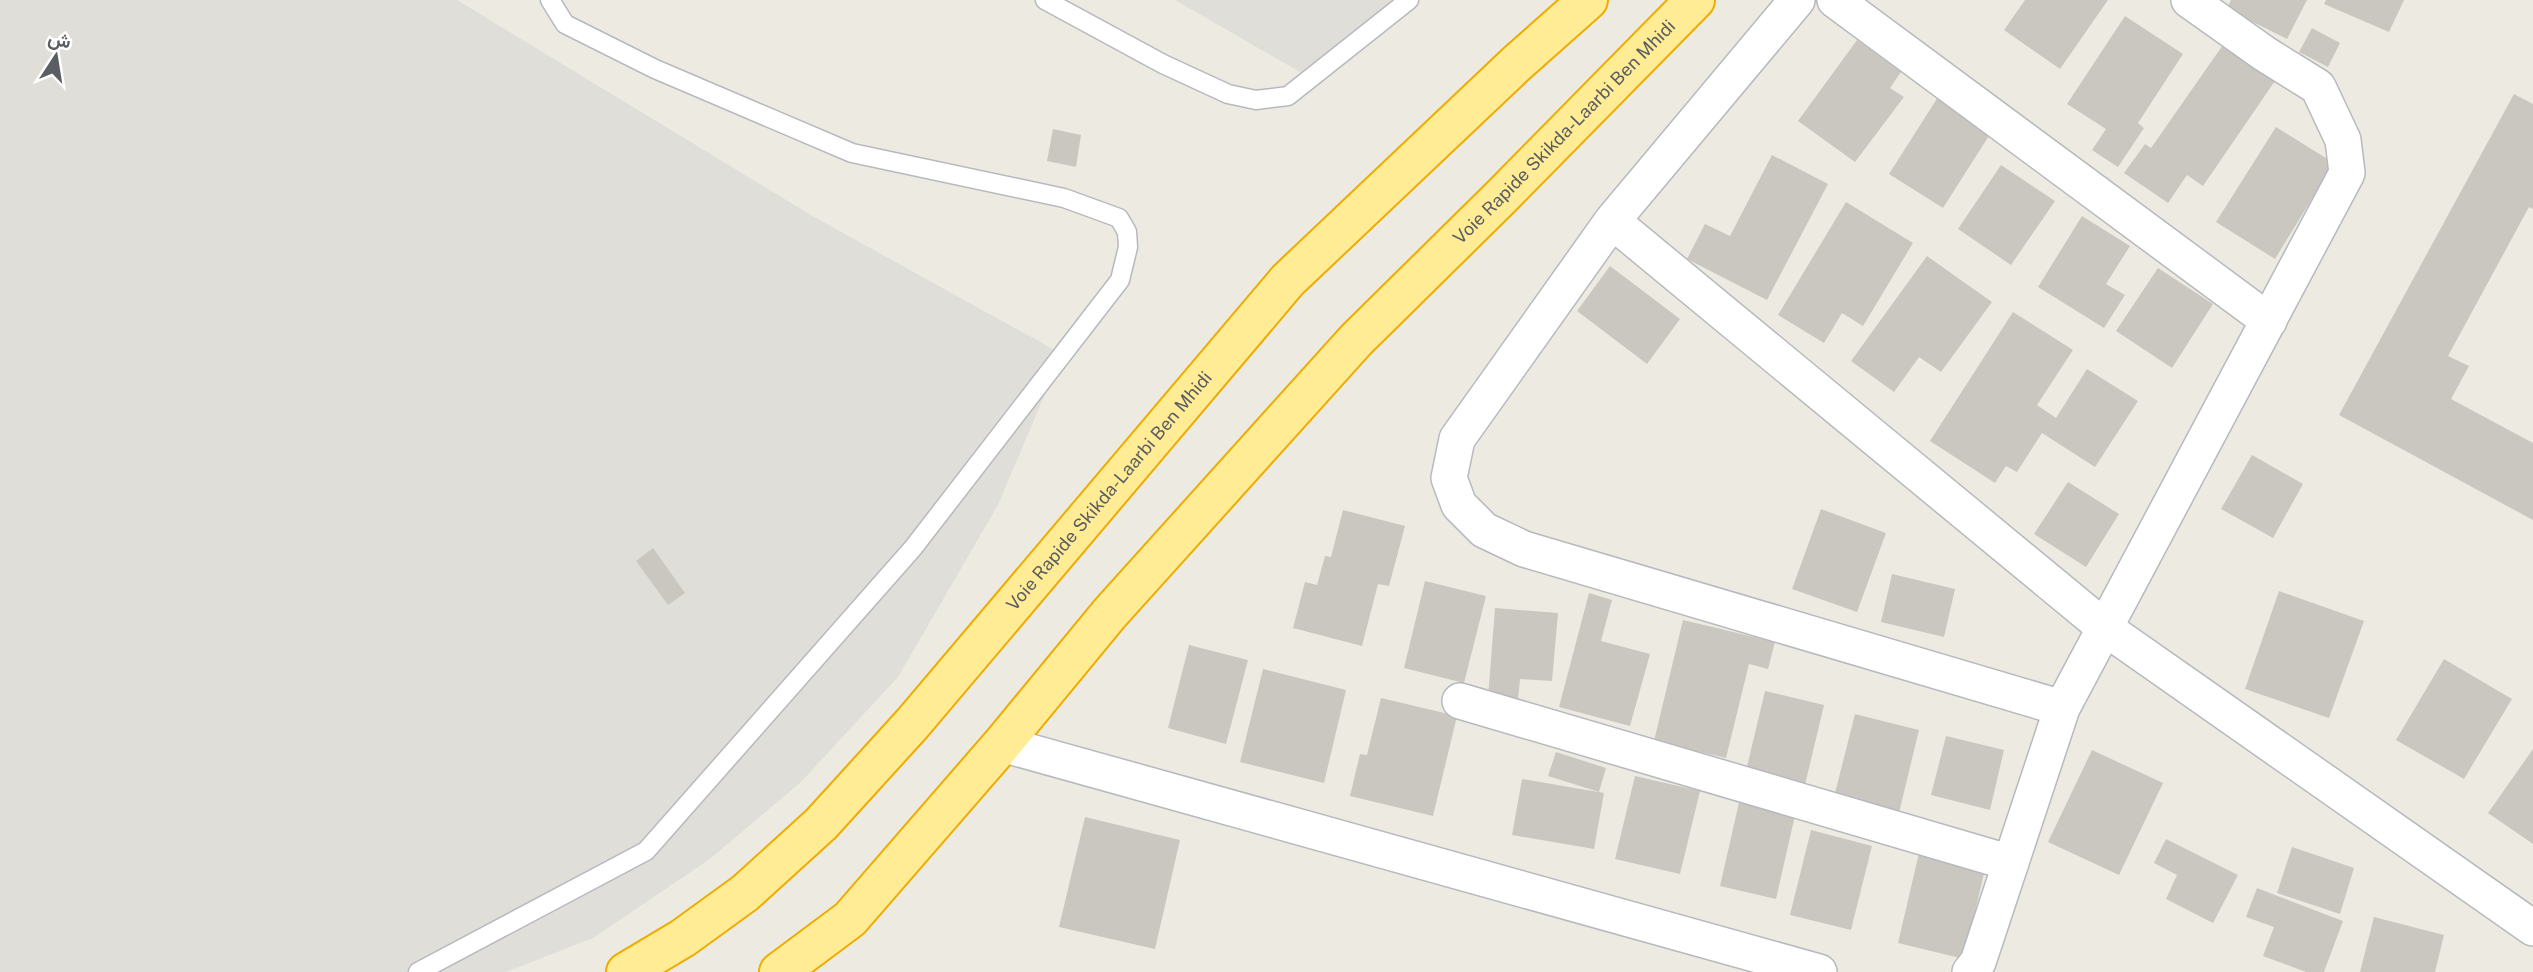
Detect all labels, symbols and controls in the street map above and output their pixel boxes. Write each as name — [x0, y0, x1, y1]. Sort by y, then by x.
street label: Voie Rapide Skikda-Laarbi Ben Mhidi — [1449, 15, 1679, 248]
north arrow — [21, 21, 91, 91]
text: ش — [46, 26, 73, 54]
street label: Voie Rapide Skikda-Laarbi Ben Mhidi — [1002, 367, 1216, 615]

